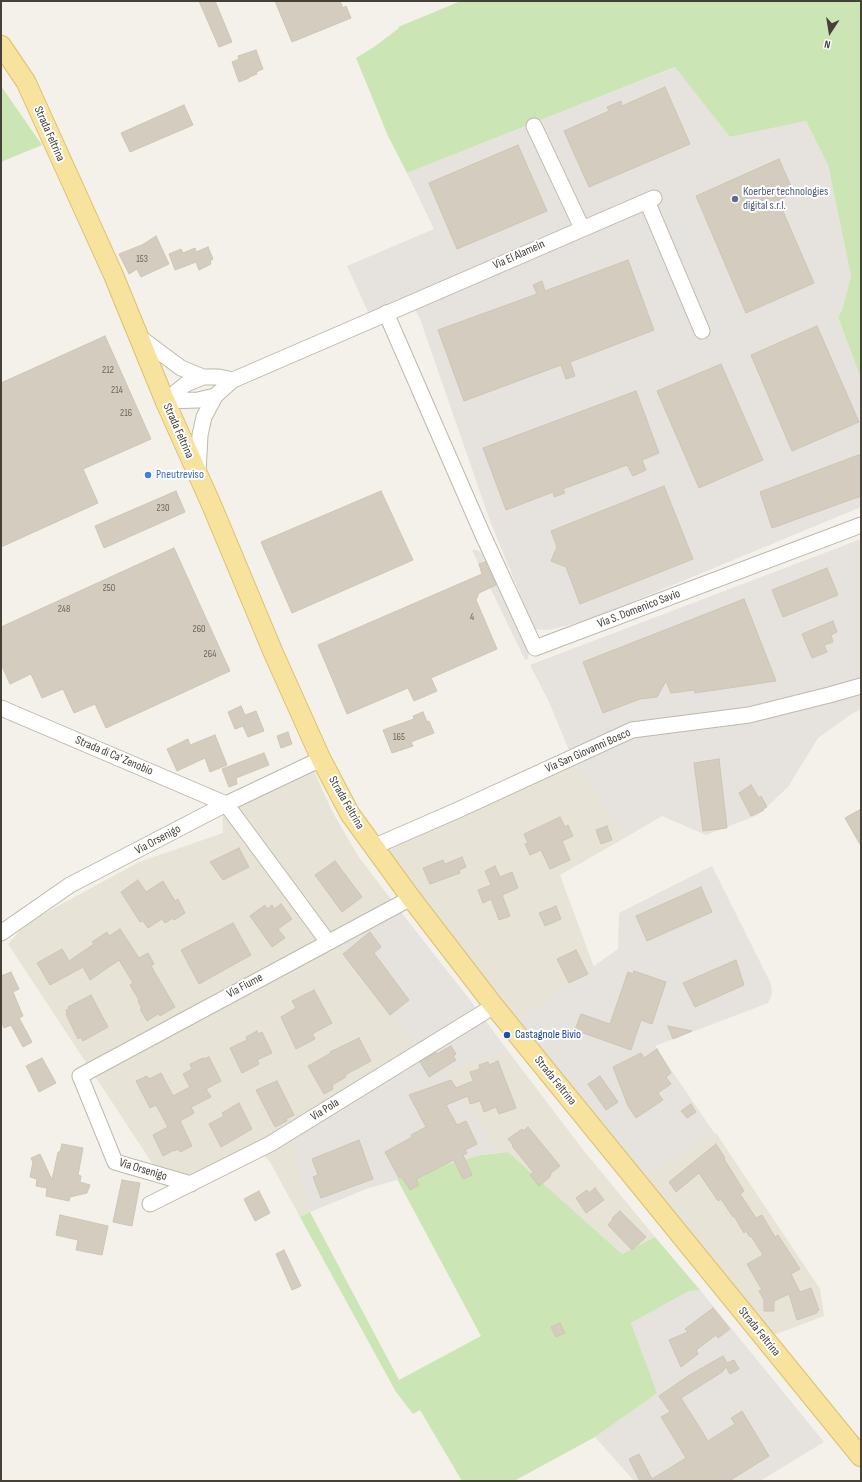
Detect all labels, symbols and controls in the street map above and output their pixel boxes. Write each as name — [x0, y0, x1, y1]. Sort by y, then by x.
north arrow — [810, 12, 850, 52]
text: N — [823, 37, 832, 51]
street label: Strada Feltrina — [30, 104, 68, 164]
place label: Koerber technologies digital s.r.l. — [743, 185, 828, 213]
marker: Koerber technologies digital s.r.l. — [730, 194, 740, 204]
street label: Via El Alamein — [491, 237, 547, 273]
house number: 153 — [136, 253, 148, 265]
house number: 212 — [102, 364, 114, 376]
house number: 214 — [111, 384, 123, 396]
street label: Strada Feltrina — [159, 401, 197, 461]
house number: 216 — [120, 407, 132, 419]
place label: Pneutreviso — [156, 468, 204, 482]
marker: Pneutreviso — [143, 470, 153, 480]
house number: 230 — [157, 502, 169, 514]
house number: 250 — [103, 582, 115, 594]
street label: Via S. Domenico Savio — [596, 587, 682, 631]
house number: 248 — [58, 603, 70, 615]
house number: 4 — [470, 611, 474, 623]
house number: 260 — [193, 623, 205, 635]
house number: 264 — [204, 648, 216, 660]
street label: Via San Giovanni Bosco — [543, 726, 633, 776]
house number: 165 — [393, 731, 405, 743]
street label: Strada di Ca' Zenobio — [73, 733, 155, 779]
street label: Strada Feltrina — [325, 774, 367, 832]
street label: Via Orsenigo — [133, 822, 183, 858]
street label: Via Fiume — [225, 971, 265, 1001]
place label: Castagnole Bivio — [515, 1028, 581, 1042]
marker: Castagnole Bivio — [502, 1030, 512, 1040]
street label: Strada Feltrina — [531, 1054, 579, 1108]
street label: Via Pola — [308, 1096, 342, 1124]
street label: Via Orsenigo — [117, 1156, 169, 1184]
street label: Strada Feltrina — [735, 1305, 783, 1359]

